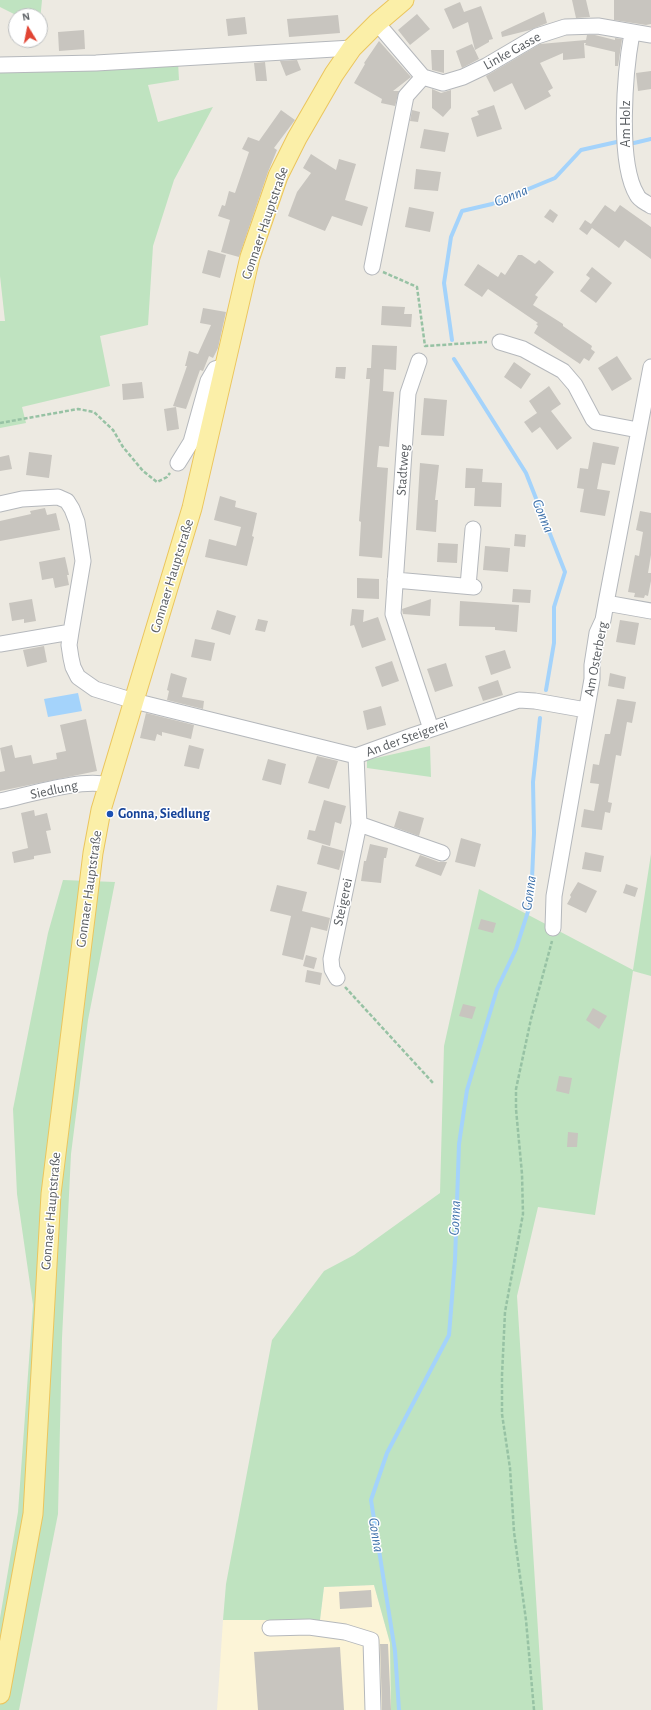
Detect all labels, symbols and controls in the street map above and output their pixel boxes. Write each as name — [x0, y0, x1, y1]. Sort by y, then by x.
north arrow — [8, 8, 48, 48]
text: N — [21, 11, 31, 23]
street label: Linke Gasse — [480, 28, 544, 74]
street label: Am Holz — [618, 101, 634, 147]
street label: Gonnaer Hauptstraße — [238, 164, 292, 282]
water label: Gonna — [491, 181, 531, 211]
street label: Stadtweg — [393, 444, 413, 496]
water label: Gonna — [528, 496, 558, 536]
street label: Gonnaer Hauptstraße — [147, 517, 197, 635]
street label: Am Osterberg — [581, 620, 611, 698]
street label: An der Steigerei — [364, 715, 450, 761]
street label: Siedlung — [29, 777, 79, 803]
place label: Gonna, Siedlung — [118, 806, 210, 822]
marker: Gonna, Siedlung — [105, 809, 115, 819]
street label: Gonnaer Hauptstraße — [72, 829, 106, 949]
water label: Gonna — [518, 874, 540, 912]
street label: Steigerei — [330, 877, 356, 927]
street label: Gonnaer Hauptstraße — [37, 1151, 65, 1271]
water label: Gonna — [445, 1200, 465, 1236]
water label: Gonna — [364, 1516, 388, 1554]

